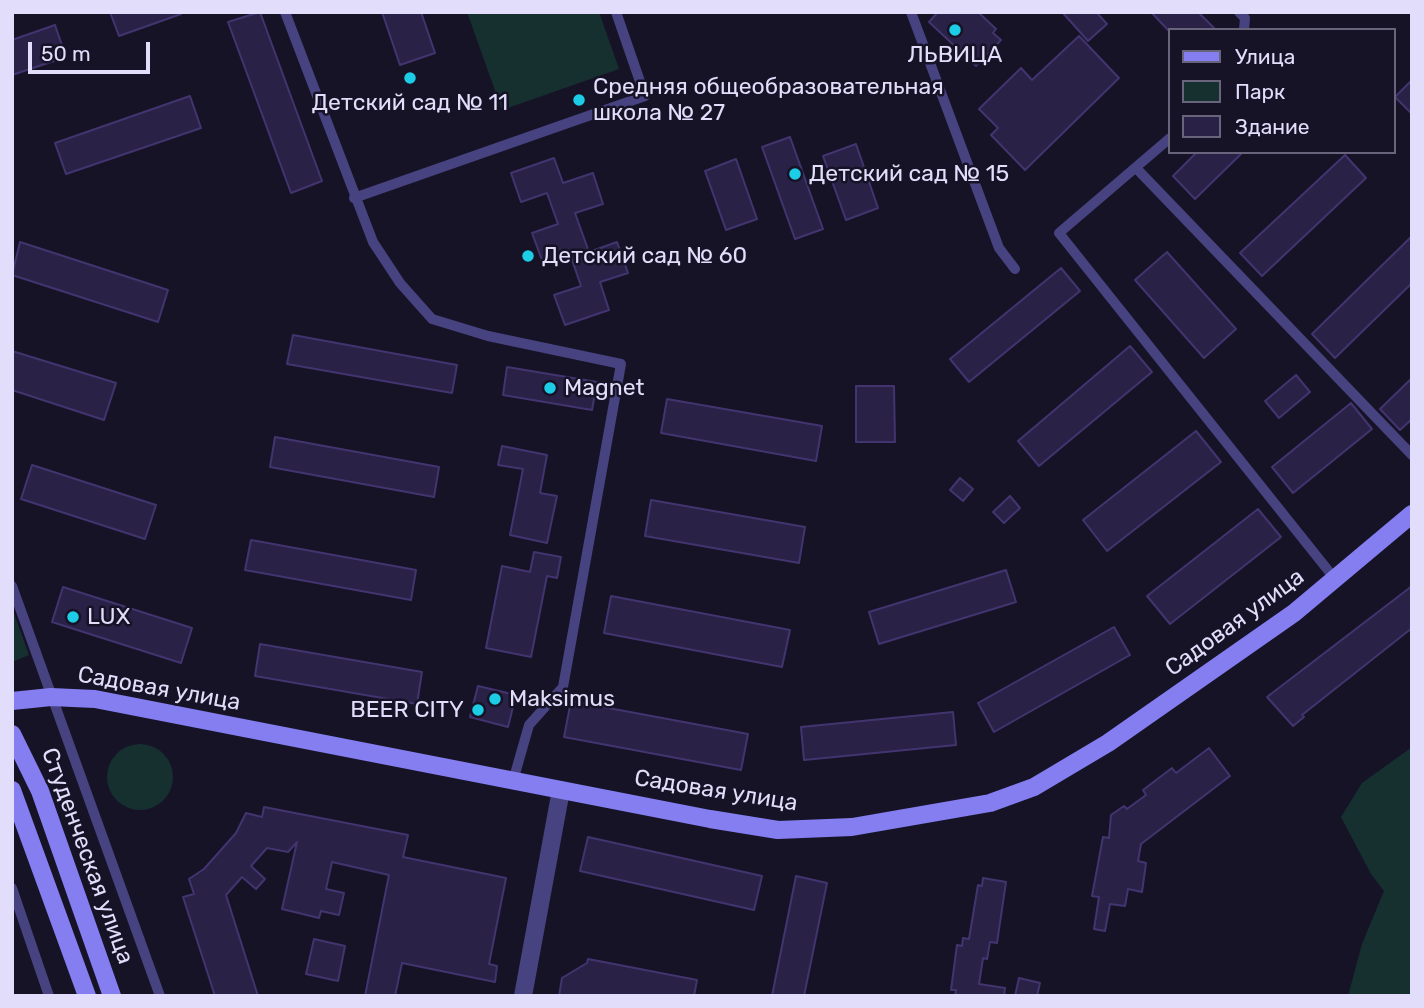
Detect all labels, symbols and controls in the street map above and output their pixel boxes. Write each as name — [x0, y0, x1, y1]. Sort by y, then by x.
marker: ЛЬВИЦА — [947, 22, 963, 38]
scale bar — [32, 28, 154, 72]
legend — [1168, 28, 1396, 154]
text: 50 m — [41, 41, 91, 66]
place label: ЛЬВИЦА — [908, 41, 1002, 69]
text: Улица — [1235, 44, 1295, 69]
marker: Детский сад № 11 — [402, 70, 418, 86]
place label: Средняя общеобразовательная школа № 27 — [593, 73, 944, 127]
text: Парк — [1235, 79, 1285, 104]
place label: Детский сад № 11 — [312, 89, 508, 117]
marker: Средняя общеобразовательная школа № 27 — [571, 92, 587, 108]
text: Здание — [1235, 114, 1310, 139]
place label: Детский сад № 15 — [809, 160, 1009, 188]
marker: Детский сад № 15 — [787, 166, 803, 182]
place label: Детский сад № 60 — [542, 242, 747, 270]
marker: Детский сад № 60 — [520, 248, 536, 264]
place label: Magnet — [564, 374, 644, 402]
marker: Magnet — [542, 380, 558, 396]
street label: Садовая улица — [1160, 563, 1310, 683]
place label: LUX — [87, 603, 130, 631]
marker: LUX — [65, 609, 81, 625]
street label: Садовая улица — [75, 661, 243, 717]
place label: Maksimus — [509, 685, 615, 713]
marker: Maksimus — [487, 691, 503, 707]
place label: BEER CITY — [350, 696, 464, 724]
marker: BEER CITY — [470, 702, 486, 718]
street label: Студенческая улица — [35, 744, 139, 968]
street label: Садовая улица — [632, 764, 800, 818]

